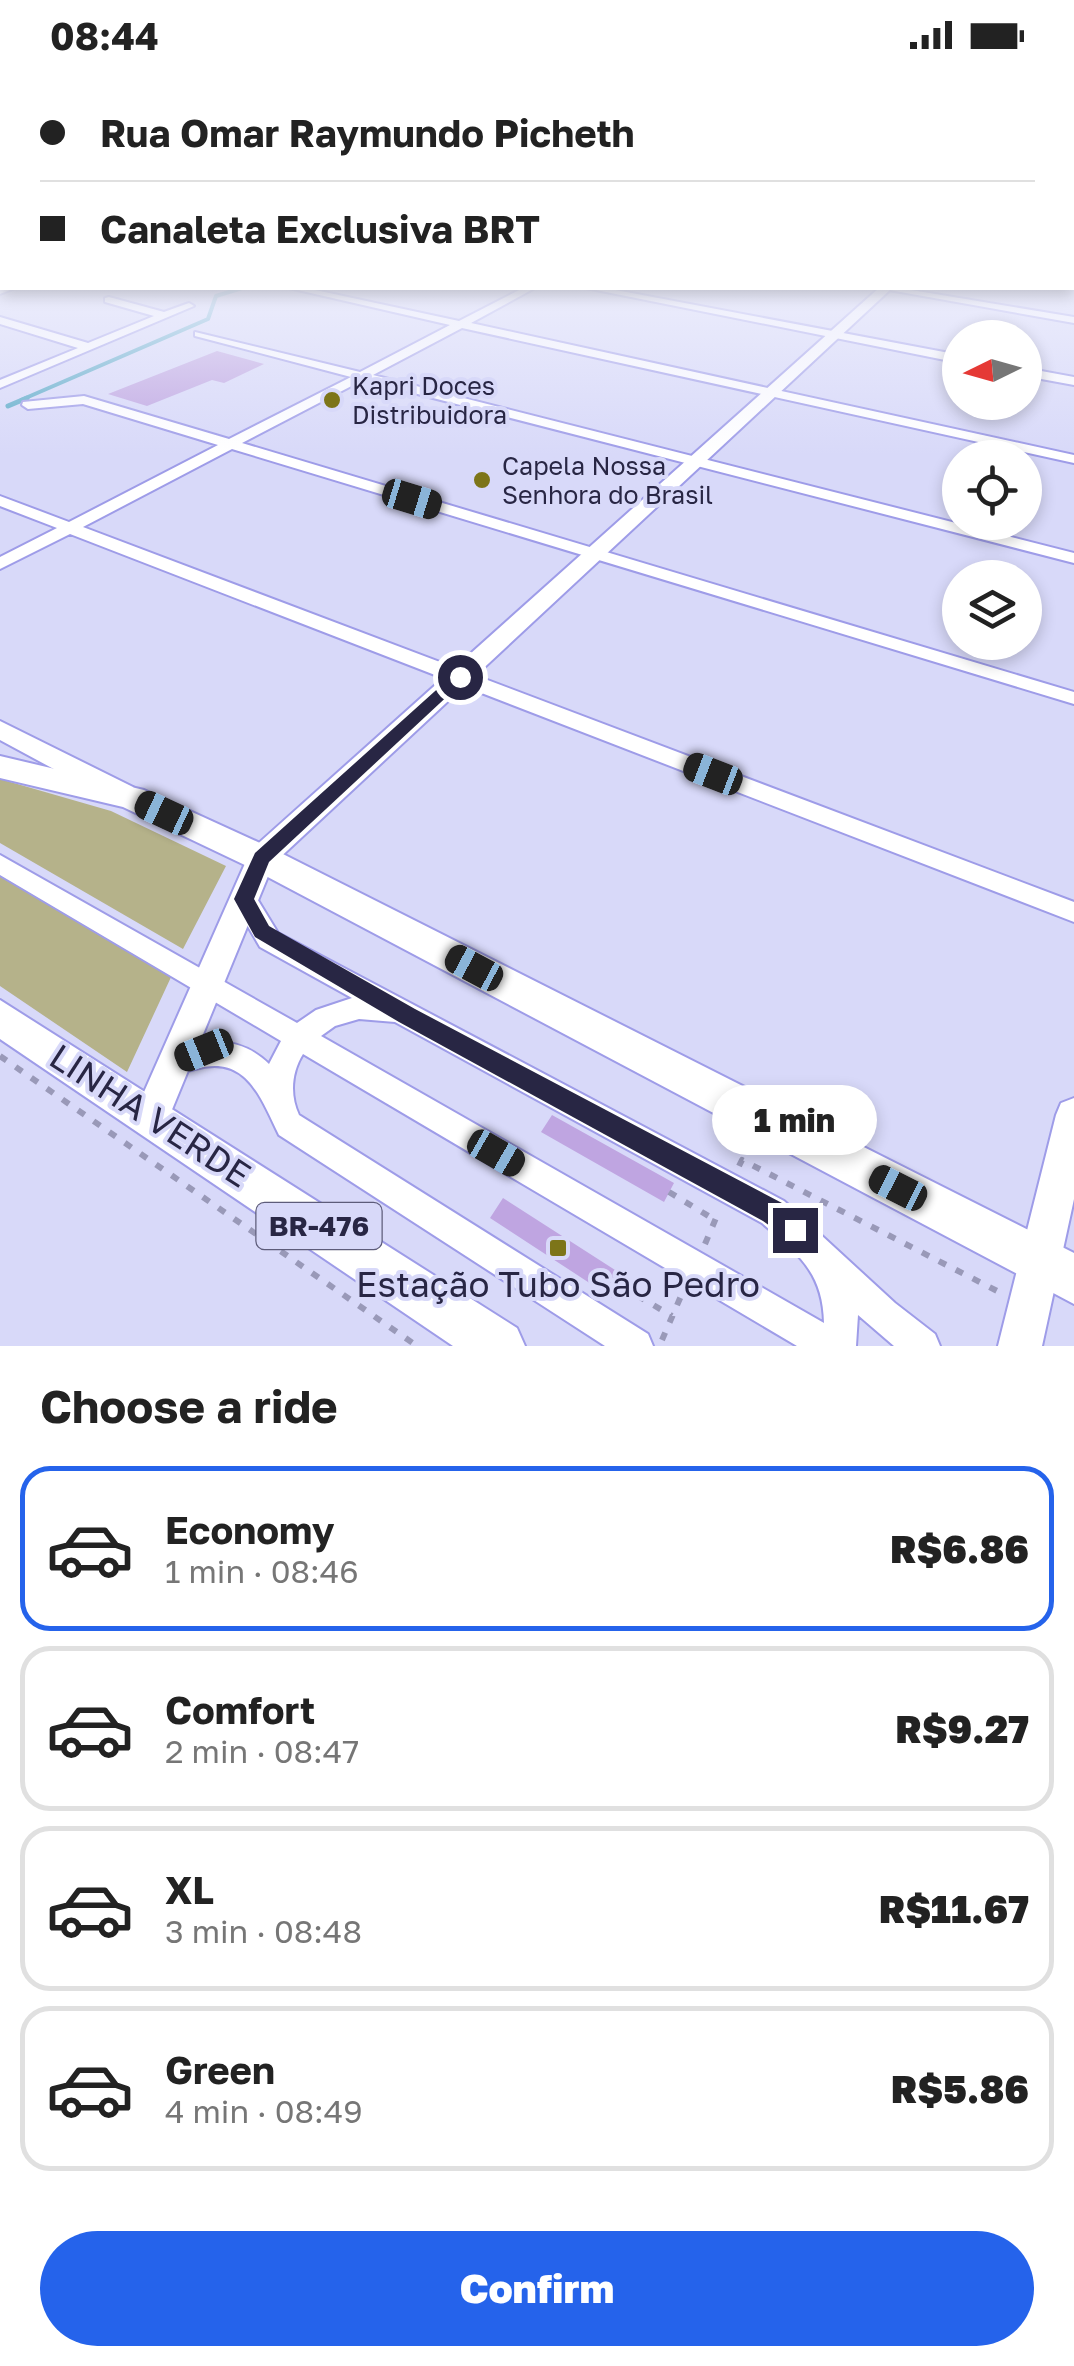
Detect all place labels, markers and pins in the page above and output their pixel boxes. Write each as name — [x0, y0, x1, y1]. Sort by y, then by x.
place label: Kapri Doces Distribuidora — [352, 370, 507, 430]
marker: Kapri Doces Distribuidora — [321, 389, 343, 411]
place label: Capela Nossa Senhora do Brasil — [502, 450, 713, 510]
marker: Capela Nossa Senhora do Brasil — [471, 469, 493, 491]
marker: Estação Tubo São Pedro — [547, 1237, 569, 1259]
place label: Estação Tubo São Pedro — [356, 1263, 760, 1305]

